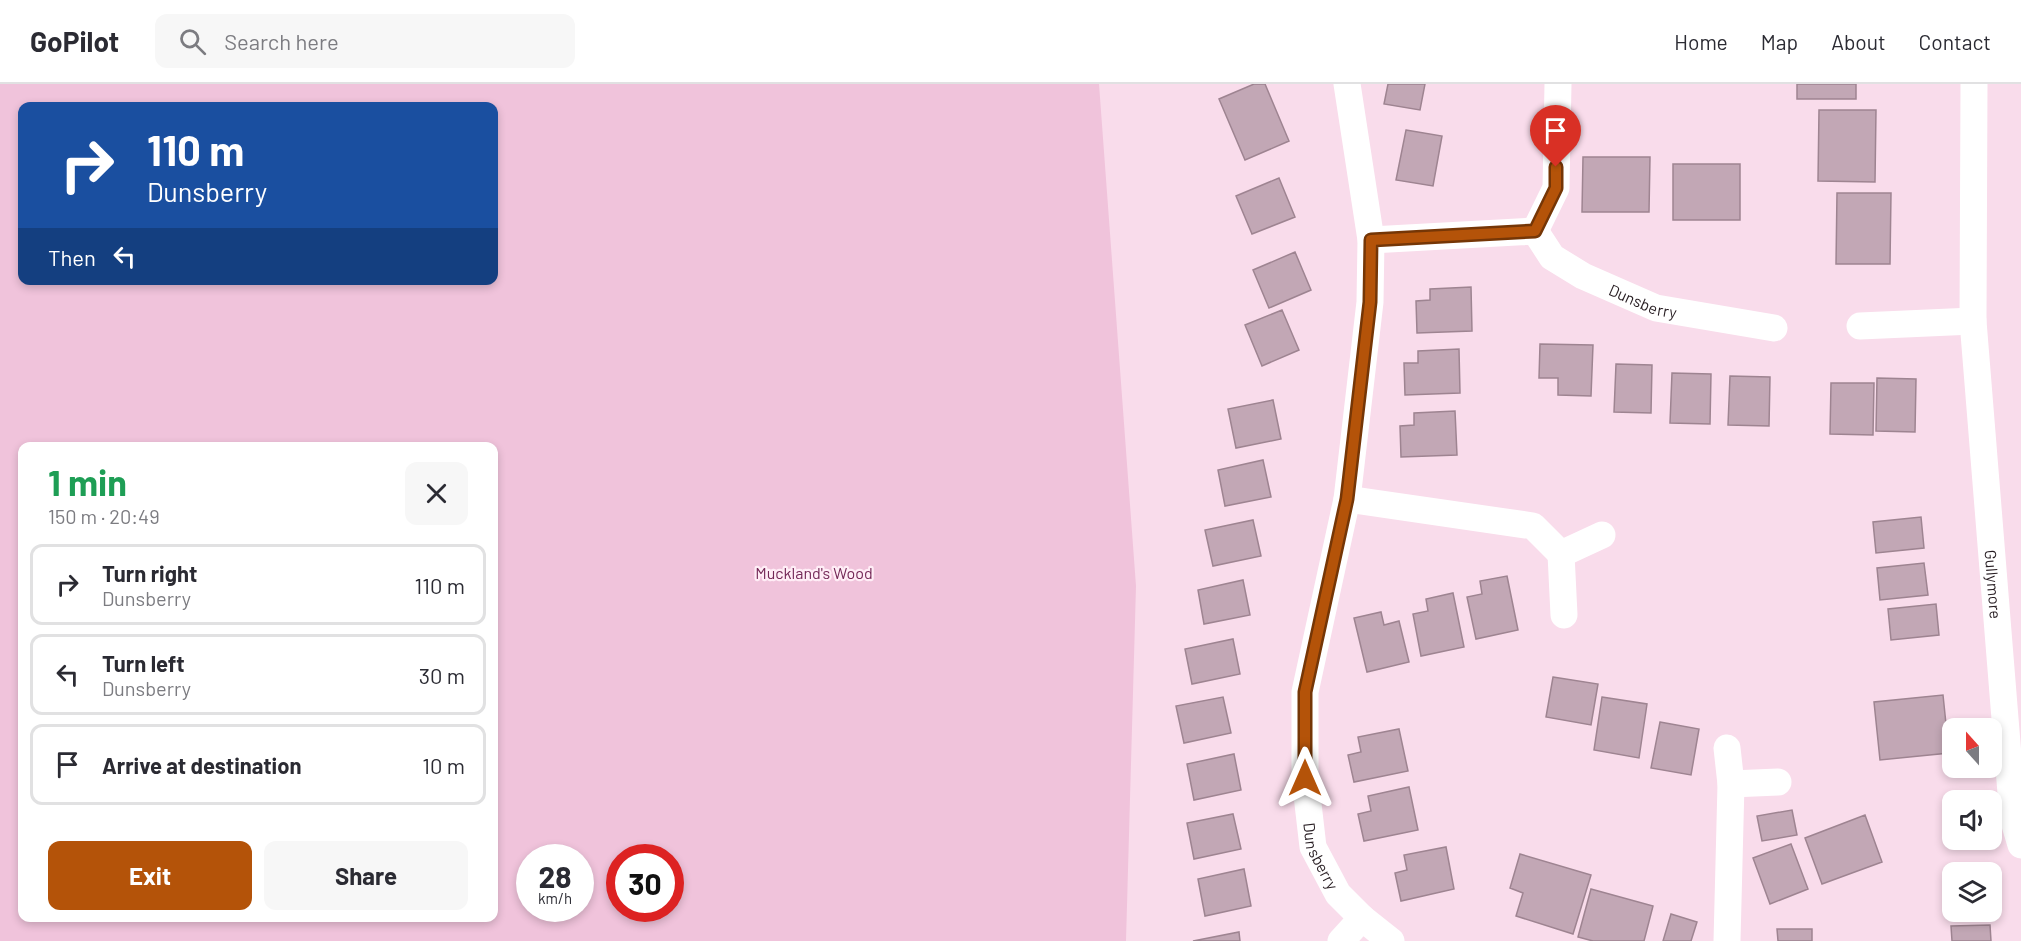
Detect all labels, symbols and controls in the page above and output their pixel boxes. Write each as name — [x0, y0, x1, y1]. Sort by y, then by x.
search box — [155, 14, 575, 68]
text: GoPilot — [30, 24, 119, 58]
icon: search — [176, 25, 209, 58]
text: Search here — [224, 28, 339, 54]
text: Home — [1674, 29, 1728, 54]
text: Map — [1761, 29, 1798, 54]
text: About — [1831, 29, 1886, 54]
text: Contact — [1919, 29, 1991, 54]
pin — [1530, 105, 1581, 167]
icon: arrive — [1539, 114, 1572, 147]
text: 110 m — [147, 124, 244, 174]
icon: right — [48, 126, 126, 204]
text: Dunsberry — [147, 175, 267, 207]
icon: left — [108, 240, 141, 273]
text: Then — [48, 244, 96, 270]
street label: Dunsberry — [1606, 279, 1679, 321]
text: 1 min — [48, 460, 127, 503]
button: close — [405, 462, 468, 525]
text: 150 m · 20:49 — [48, 504, 160, 528]
street label: Gullymore — [1982, 549, 2006, 619]
text: Turn right — [102, 560, 197, 586]
park label: Muckland's Wood — [755, 563, 873, 582]
icon: right — [51, 568, 84, 601]
text: 110 m — [415, 572, 465, 598]
text: Dunsberry — [102, 586, 191, 610]
text: Turn left — [102, 650, 185, 676]
icon: left — [51, 658, 84, 691]
text: 30 m — [419, 662, 465, 688]
text: Dunsberry — [102, 676, 191, 700]
north arrow — [1942, 718, 2002, 778]
map controls — [1942, 718, 2002, 922]
position arrow — [1273, 746, 1337, 810]
icon: arrive — [51, 748, 84, 781]
text: Arrive at destination — [102, 752, 301, 778]
text: 10 m — [422, 752, 465, 778]
button: sound — [1942, 790, 2002, 850]
street label: Dunsberry — [1301, 821, 1343, 893]
button: Exit — [48, 841, 252, 910]
button: Share — [264, 841, 468, 910]
speed limit sign: 30 — [606, 844, 684, 922]
text: 28 — [538, 858, 572, 894]
button: layers — [1942, 862, 2002, 922]
text: km/h — [538, 889, 572, 907]

